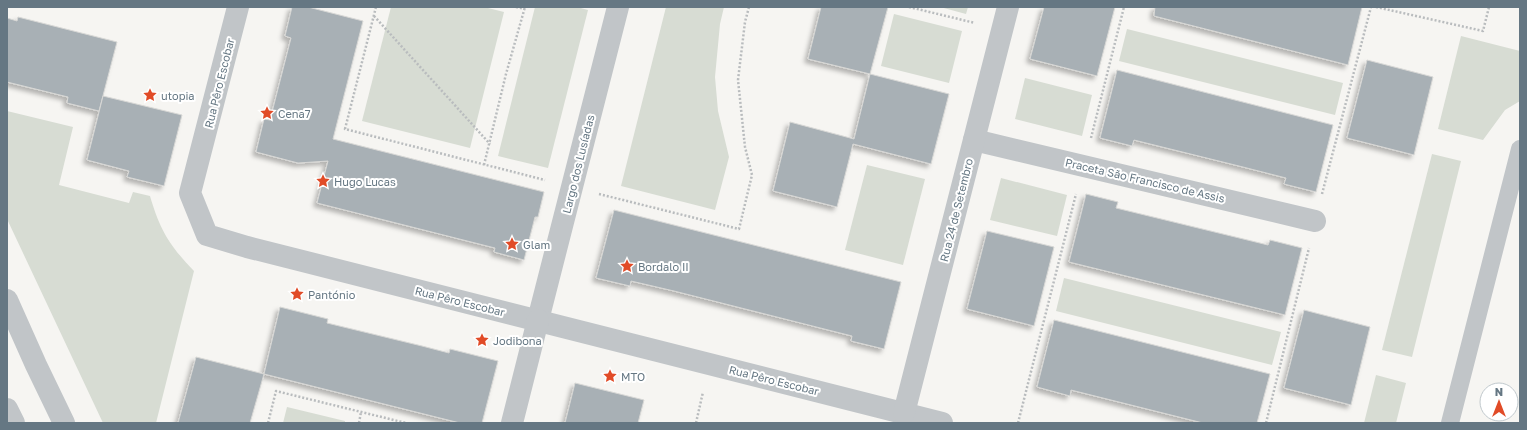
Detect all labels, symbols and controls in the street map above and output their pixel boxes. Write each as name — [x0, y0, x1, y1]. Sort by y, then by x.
street label: Rua Pêro Escobar — [202, 36, 237, 129]
place icon: utopia — [142, 87, 158, 103]
place label: utopia — [161, 89, 195, 102]
place icon: Cena7 — [259, 105, 275, 121]
place label: Cena7 — [278, 107, 311, 120]
street label: Largo dos Lusíadas — [559, 113, 597, 215]
street label: Praceta São Francisco de Assis — [1064, 155, 1226, 205]
street label: Rua 24 de Setembro — [937, 157, 975, 263]
place icon: Hugo Lucas — [315, 173, 331, 189]
place label: Hugo Lucas — [334, 175, 396, 188]
place icon: Glam — [504, 236, 520, 252]
place label: Glam — [523, 238, 550, 251]
place icon: Bordalo II — [619, 258, 635, 274]
place label: Bordalo II — [638, 260, 689, 273]
street label: Rua Pêro Escobar — [414, 284, 507, 319]
place icon: Pantónio — [289, 286, 305, 302]
place label: Pantónio — [308, 288, 356, 301]
place icon: Jodibona — [474, 332, 490, 348]
place label: Jodibona — [493, 334, 542, 347]
street label: Rua Pêro Escobar — [728, 363, 821, 398]
place icon: MTO — [602, 368, 618, 384]
place label: MTO — [621, 370, 645, 383]
north arrow — [1479, 382, 1519, 422]
text: N — [1495, 385, 1503, 398]

